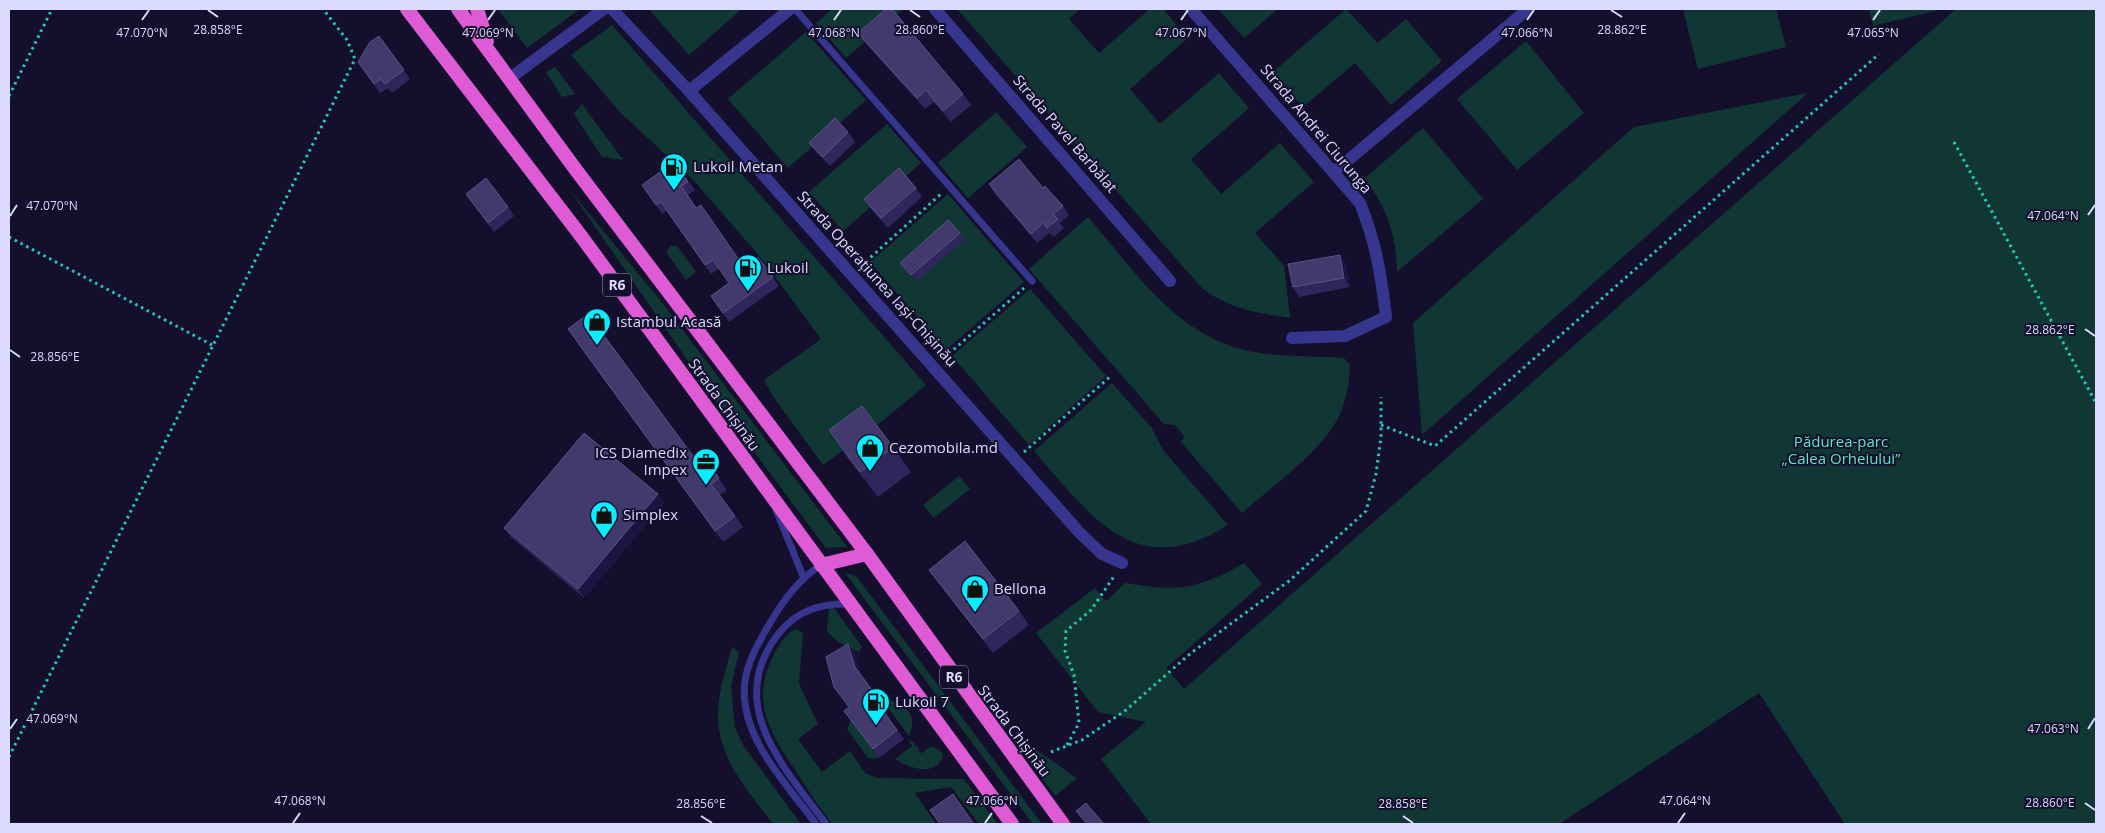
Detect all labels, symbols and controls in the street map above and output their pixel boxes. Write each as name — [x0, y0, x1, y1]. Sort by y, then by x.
text: 28.858°E — [193, 21, 243, 38]
text: 28.860°E — [895, 21, 945, 38]
text: 28.862°E — [1597, 21, 1647, 38]
text: 47.070°N — [116, 24, 168, 41]
text: 47.069°N — [462, 24, 514, 41]
text: 47.068°N — [808, 24, 860, 41]
text: 47.067°N — [1155, 24, 1207, 41]
text: 47.066°N — [1501, 24, 1553, 41]
text: 47.065°N — [1847, 24, 1899, 41]
street label: Strada Andrei Ciurunga — [1257, 59, 1377, 197]
street label: Strada Pavel Barbălat — [1009, 70, 1122, 196]
fuel station icon: Lukoil Metan — [659, 152, 689, 191]
place label: Lukoil Metan — [693, 156, 783, 176]
street label: Strada Operațiunea Iași-Chișinău — [793, 186, 962, 370]
text: 47.070°N — [26, 197, 78, 214]
text: 47.064°N — [2027, 207, 2079, 224]
fuel station icon: Lukoil — [733, 253, 763, 292]
place label: Lukoil — [767, 257, 809, 277]
road number: R6 — [603, 274, 631, 296]
shop icon: Istambul Acasă — [582, 307, 612, 346]
place label: Istambul Acasă — [616, 311, 721, 331]
text: 28.862°E — [2025, 321, 2075, 338]
text: 28.856°E — [30, 348, 80, 365]
street label: Strada Chișinău — [685, 354, 765, 455]
park label: Pădurea-parc „Calea Orheiului” — [1782, 431, 1901, 468]
shop icon: Cezomobila.md — [855, 433, 885, 472]
place label: Cezomobila.md — [889, 437, 998, 457]
place label: ICS Diamedix Impex — [595, 442, 687, 479]
office icon: ICS Diamedix Impex — [691, 447, 721, 486]
shop icon: Simplex — [589, 500, 619, 539]
place label: Simplex — [623, 504, 678, 524]
shop icon: Bellona — [960, 574, 990, 613]
place label: Bellona — [994, 578, 1046, 598]
road number: R6 — [940, 666, 968, 689]
street label: Strada Chișinău — [974, 681, 1056, 780]
fuel station icon: Lukoil 7 — [861, 687, 891, 726]
place label: Lukoil 7 — [895, 691, 949, 711]
text: 47.069°N — [26, 710, 78, 727]
text: 47.063°N — [2027, 720, 2079, 737]
text: 47.068°N — [274, 792, 326, 809]
text: 47.066°N — [966, 792, 1018, 809]
text: 47.064°N — [1659, 792, 1711, 809]
text: 28.860°E — [2025, 794, 2075, 811]
text: 28.856°E — [676, 795, 726, 812]
text: 28.858°E — [1378, 795, 1428, 812]

